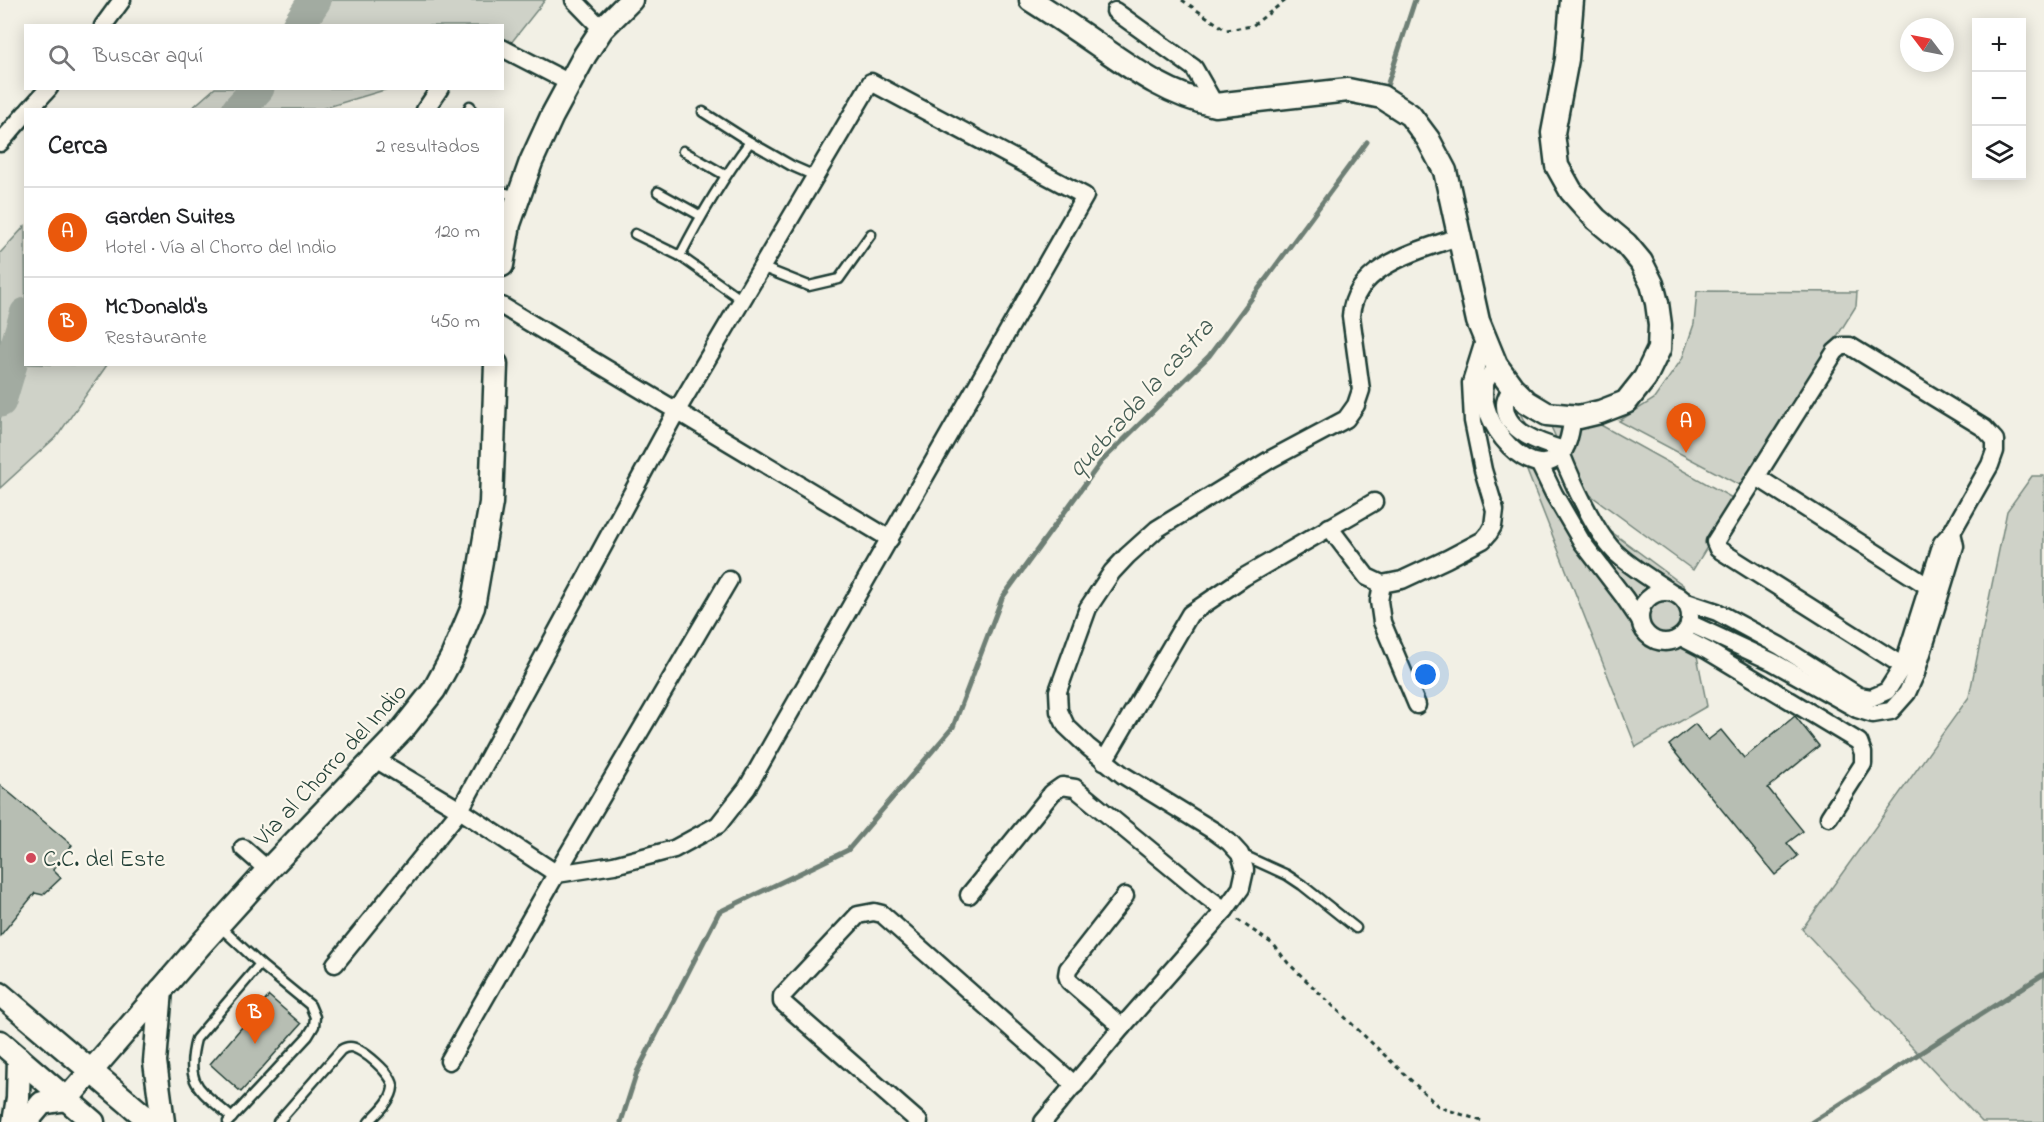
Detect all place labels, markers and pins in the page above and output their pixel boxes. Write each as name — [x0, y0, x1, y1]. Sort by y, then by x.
pin: A — [1666, 404, 1706, 453]
place label: C.C. del Este — [43, 843, 165, 878]
marker: C.C. del Este — [24, 851, 38, 865]
pin: B — [236, 994, 274, 1044]

